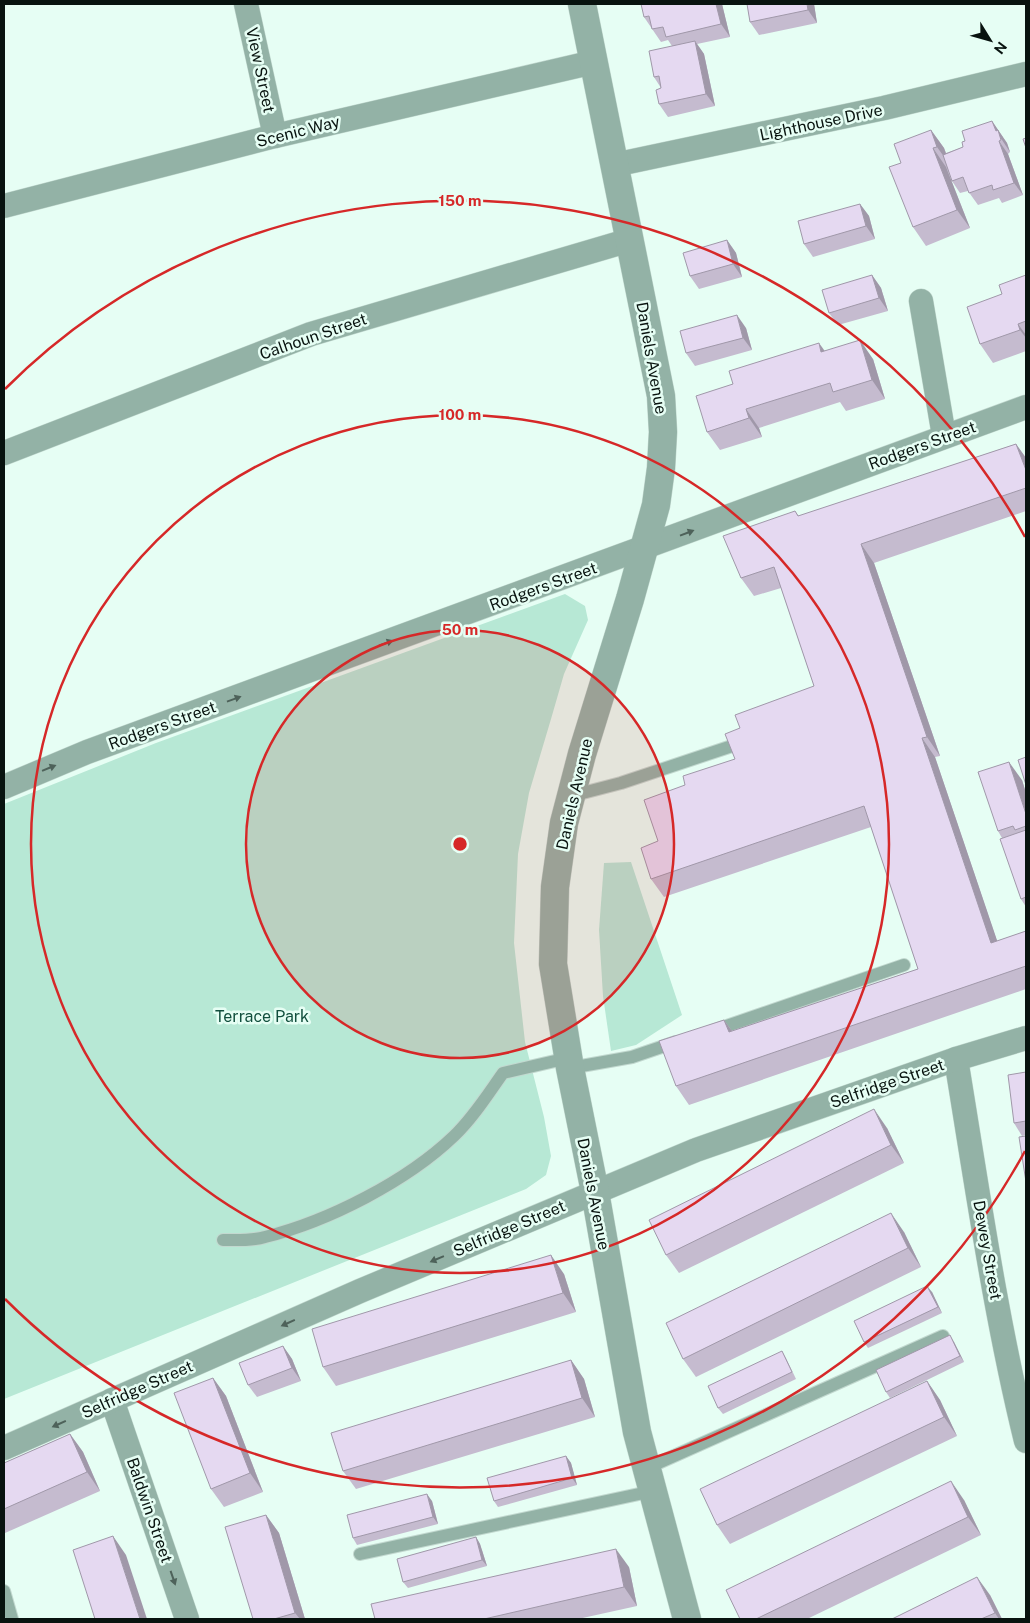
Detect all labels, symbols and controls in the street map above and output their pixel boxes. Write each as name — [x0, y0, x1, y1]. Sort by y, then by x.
north arrow — [965, 15, 1015, 65]
street label: View Street — [242, 26, 279, 114]
text: N — [991, 39, 1010, 57]
street label: Lighthouse Drive — [758, 100, 884, 145]
street label: Scenic Way — [254, 112, 342, 151]
text: 150 m — [438, 192, 482, 209]
street label: Daniels Avenue — [632, 300, 671, 416]
street label: Calhoun Street — [257, 309, 369, 364]
text: 100 m — [439, 406, 481, 423]
street label: Rodgers Street — [866, 417, 978, 474]
one-way arrow — [680, 529, 695, 537]
street label: Rodgers Street — [487, 558, 599, 615]
text: 50 m — [442, 621, 478, 638]
one-way arrow — [379, 639, 394, 646]
one-way arrow — [226, 695, 241, 702]
street label: Rodgers Street — [106, 697, 218, 754]
street label: Daniels Avenue — [552, 737, 597, 852]
one-way arrow — [42, 764, 56, 772]
centre of rings — [451, 835, 469, 853]
park label: Terrace Park — [215, 1007, 309, 1026]
street label: Selfridge Street — [828, 1055, 947, 1112]
street label: Daniels Avenue — [573, 1136, 614, 1252]
street label: Selfridge Street — [450, 1196, 568, 1261]
street label: Dewey Street — [969, 1199, 1006, 1301]
one-way arrow — [430, 1255, 444, 1263]
one-way arrow — [281, 1319, 295, 1327]
street label: Selfridge Street — [79, 1356, 196, 1422]
one-way arrow — [52, 1420, 66, 1428]
street label: Baldwin Street — [123, 1455, 176, 1565]
one-way arrow — [170, 1571, 177, 1586]

